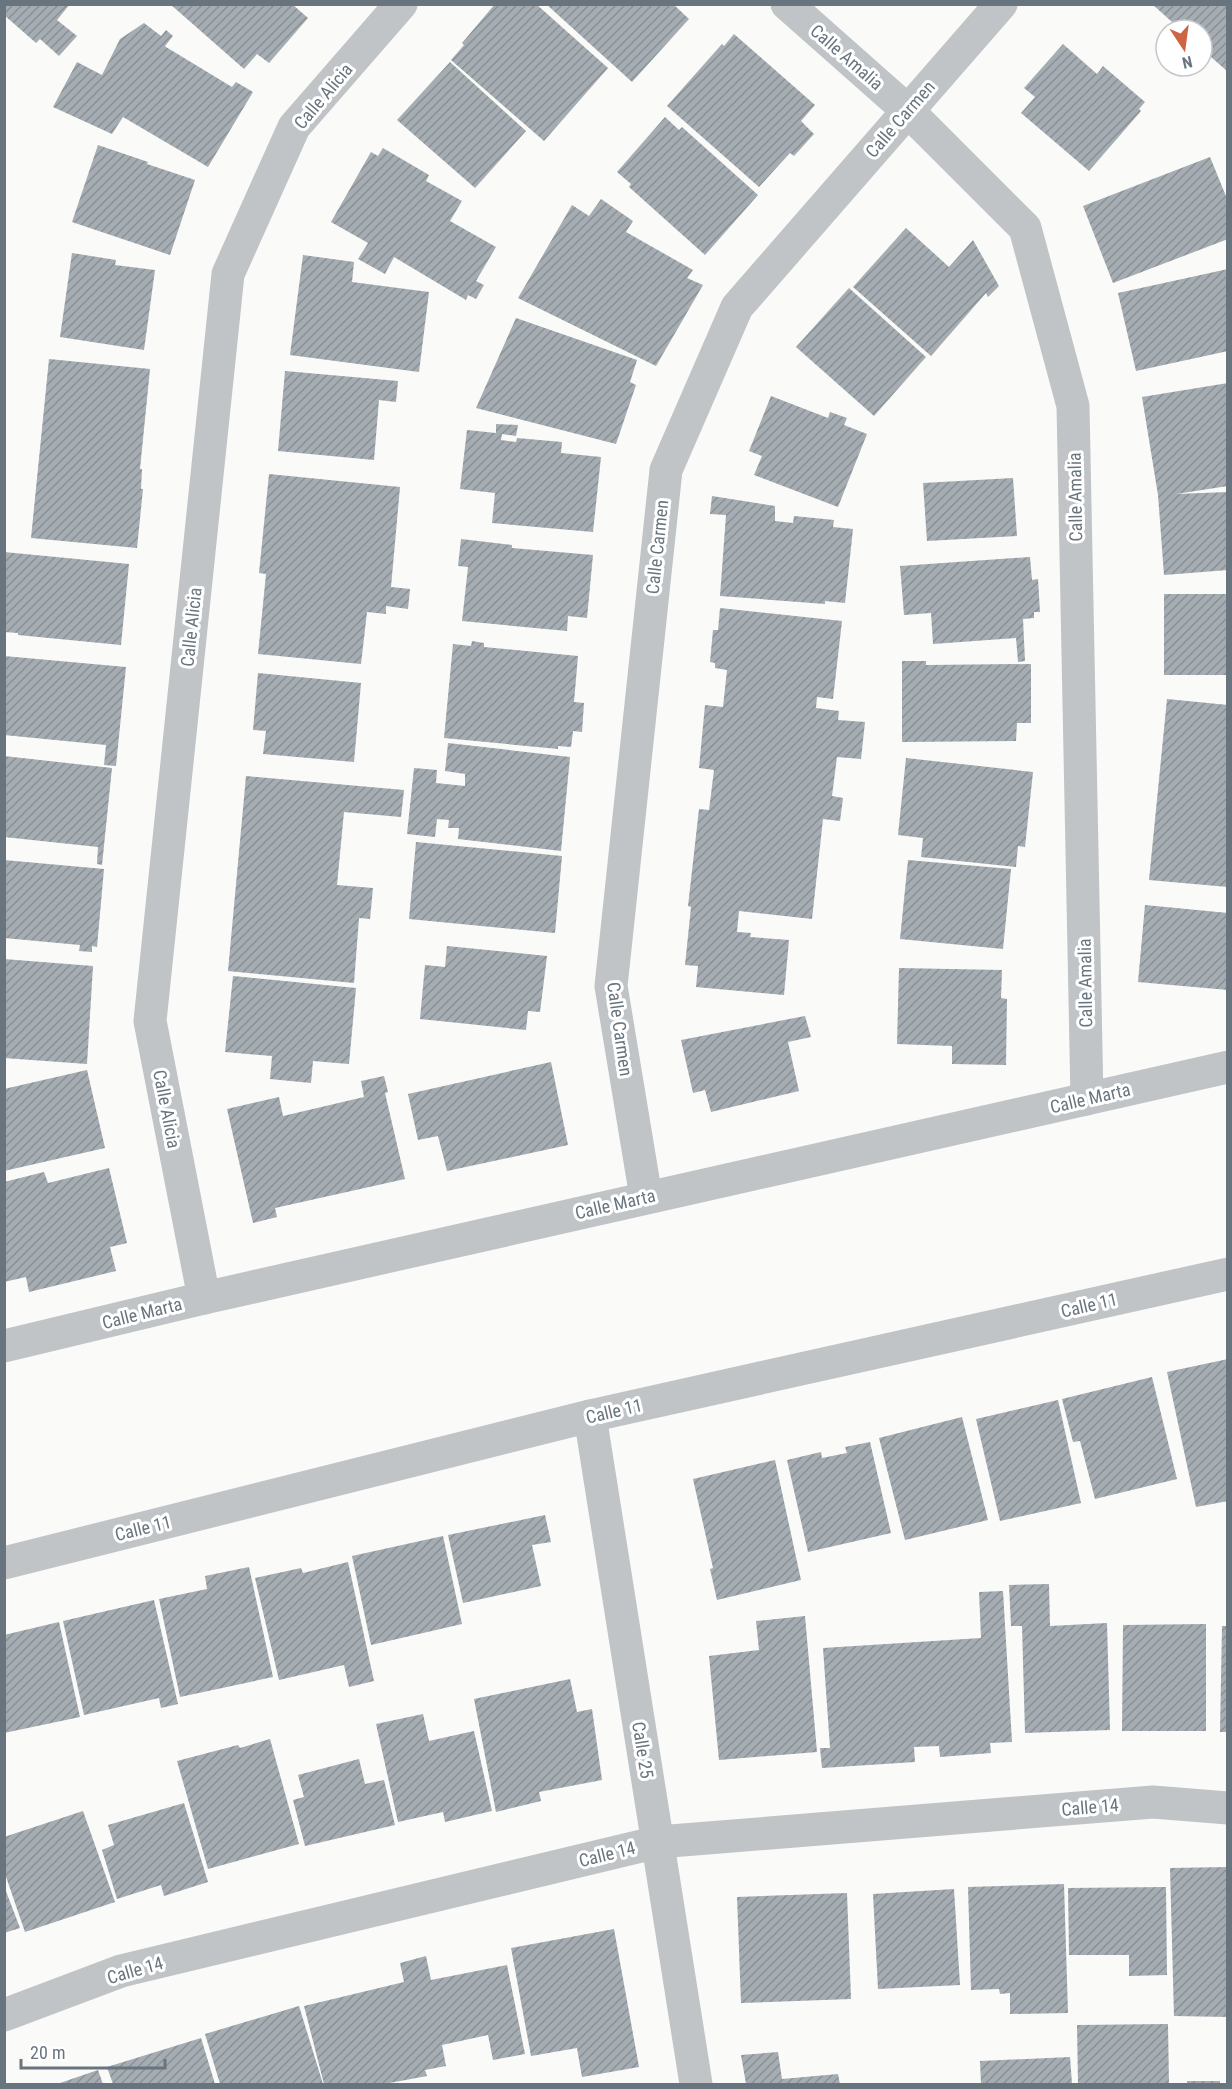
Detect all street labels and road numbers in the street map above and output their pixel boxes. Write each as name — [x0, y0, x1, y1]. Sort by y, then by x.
street label: Calle Amalia — [806, 20, 888, 94]
street label: Calle Alicia — [289, 59, 357, 133]
street label: Calle Carmen — [861, 76, 939, 162]
street label: Calle Amalia — [1064, 452, 1086, 542]
street label: Calle Carmen — [642, 499, 672, 595]
street label: Calle Alicia — [176, 586, 206, 668]
street label: Calle Amalia — [1074, 938, 1096, 1028]
street label: Calle Carmen — [603, 981, 637, 1077]
street label: Calle Alicia — [149, 1068, 185, 1150]
street label: Calle Marta — [1048, 1079, 1132, 1117]
street label: Calle Marta — [573, 1185, 657, 1223]
street label: Calle 11 — [1059, 1288, 1119, 1322]
street label: Calle Marta — [100, 1293, 184, 1333]
street label: Calle 11 — [584, 1394, 644, 1428]
street label: Calle 11 — [113, 1511, 173, 1545]
street label: Calle 25 — [628, 1720, 658, 1780]
street label: Calle 14 — [1060, 1794, 1120, 1820]
street label: Calle 14 — [577, 1837, 638, 1871]
street label: Calle 14 — [104, 1952, 166, 1988]

